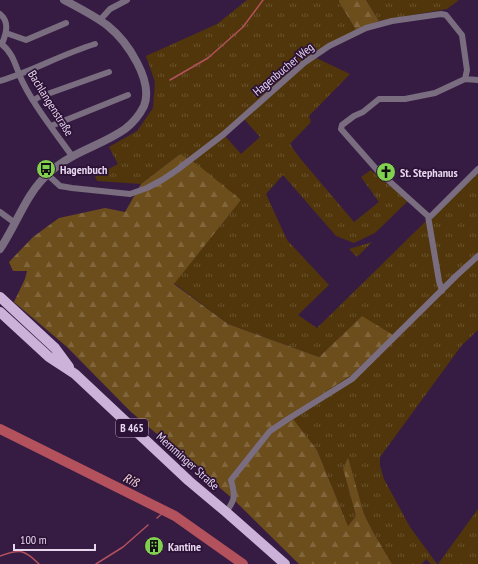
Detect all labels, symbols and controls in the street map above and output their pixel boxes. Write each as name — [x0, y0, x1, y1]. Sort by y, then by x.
street label: Hagenbucher Weg — [249, 39, 317, 99]
street label: Bachlangenstraße — [25, 67, 77, 139]
bus stop icon: Hagenbuch — [35, 158, 57, 180]
church icon: St. Stephanus — [375, 161, 397, 183]
place label: Hagenbuch — [60, 162, 107, 177]
place label: St. Stephanus — [400, 165, 458, 180]
road number: B 465 — [116, 419, 148, 437]
street label: Memminger Straße — [153, 429, 223, 493]
water label: Riß — [120, 469, 143, 492]
scale bar — [14, 526, 95, 552]
text: 100 m — [20, 532, 47, 547]
building icon: Kantine — [143, 535, 165, 557]
place label: Kantine — [168, 539, 201, 554]

